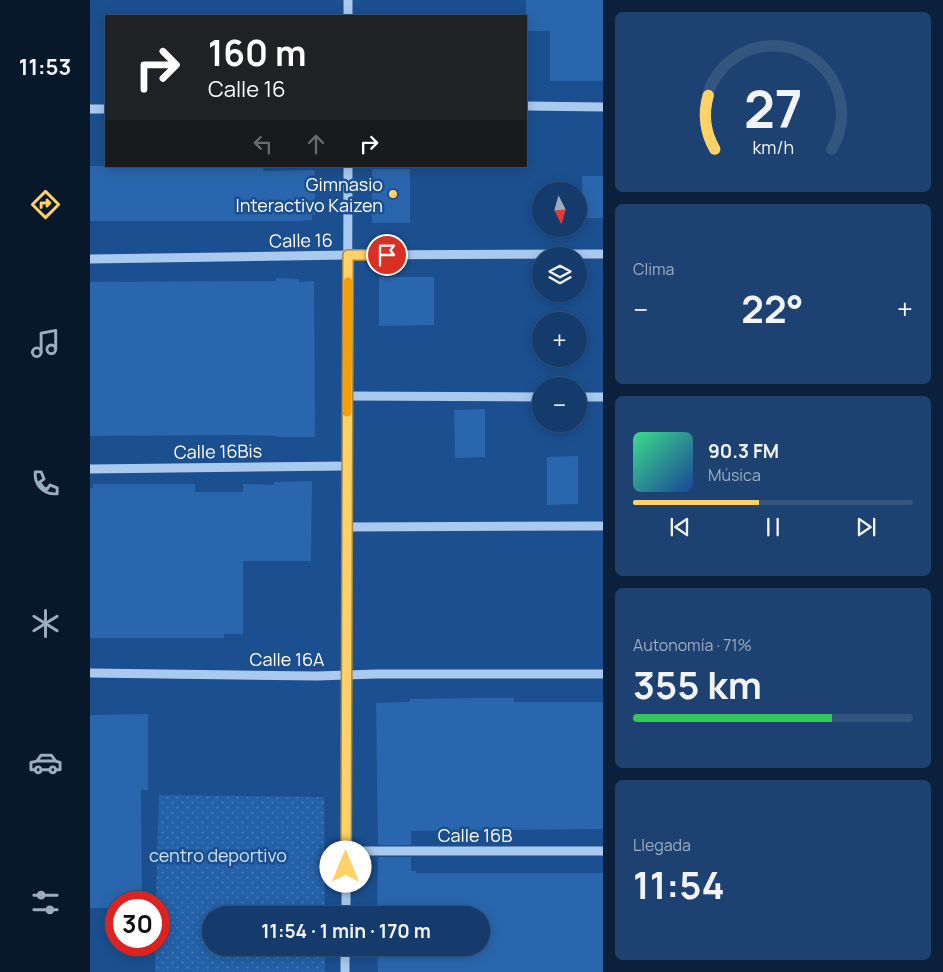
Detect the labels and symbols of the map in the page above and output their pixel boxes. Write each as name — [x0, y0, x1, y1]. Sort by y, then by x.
place label: Gimnasio Interactivo Kaizen — [236, 172, 383, 217]
north arrow — [532, 182, 588, 238]
marker: Gimnasio Interactivo Kaizen — [387, 188, 399, 200]
street label: Calle 16 — [269, 227, 333, 253]
pin — [366, 234, 408, 276]
street label: Calle 16Bis — [174, 438, 262, 464]
street label: Calle 16A — [250, 647, 325, 671]
street label: Calle 16B — [438, 823, 512, 847]
position arrow — [319, 840, 371, 892]
park label: centro deportivo — [149, 843, 287, 867]
speed limit sign: 30 — [105, 891, 170, 956]

